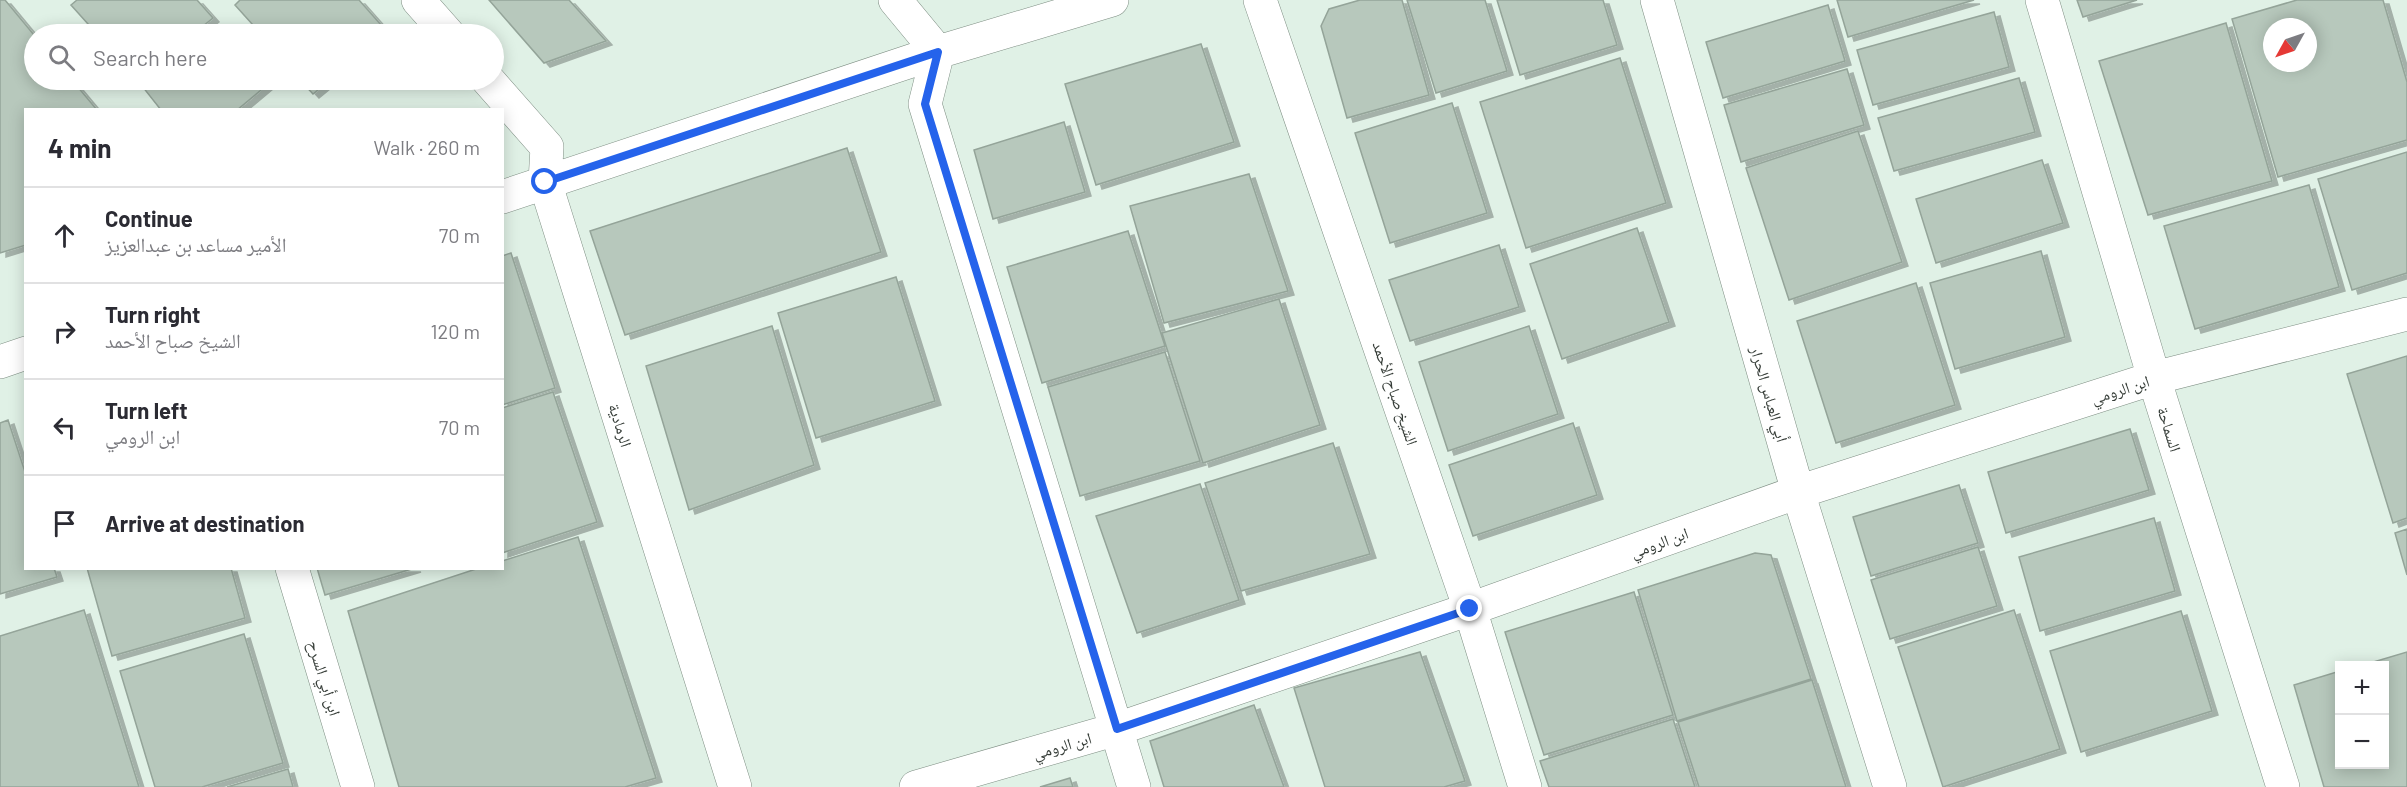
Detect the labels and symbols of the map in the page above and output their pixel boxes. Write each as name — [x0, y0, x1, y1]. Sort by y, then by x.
north arrow — [2263, 18, 2317, 72]
route start — [531, 168, 557, 194]
street label: الشيخ صباح الأحمد — [1367, 339, 1423, 448]
street label: أبي العباس الحرار — [1743, 343, 1793, 445]
street label: ابن الرومي — [2088, 371, 2153, 411]
street label: الرمادية — [604, 401, 637, 449]
street label: السماحة — [2154, 404, 2186, 454]
street label: ابن الرومي — [1627, 523, 1692, 565]
route end — [1456, 595, 1482, 621]
street label: ابن أبي السرح — [301, 638, 345, 719]
street label: ابن الرومي — [1030, 728, 1095, 766]

